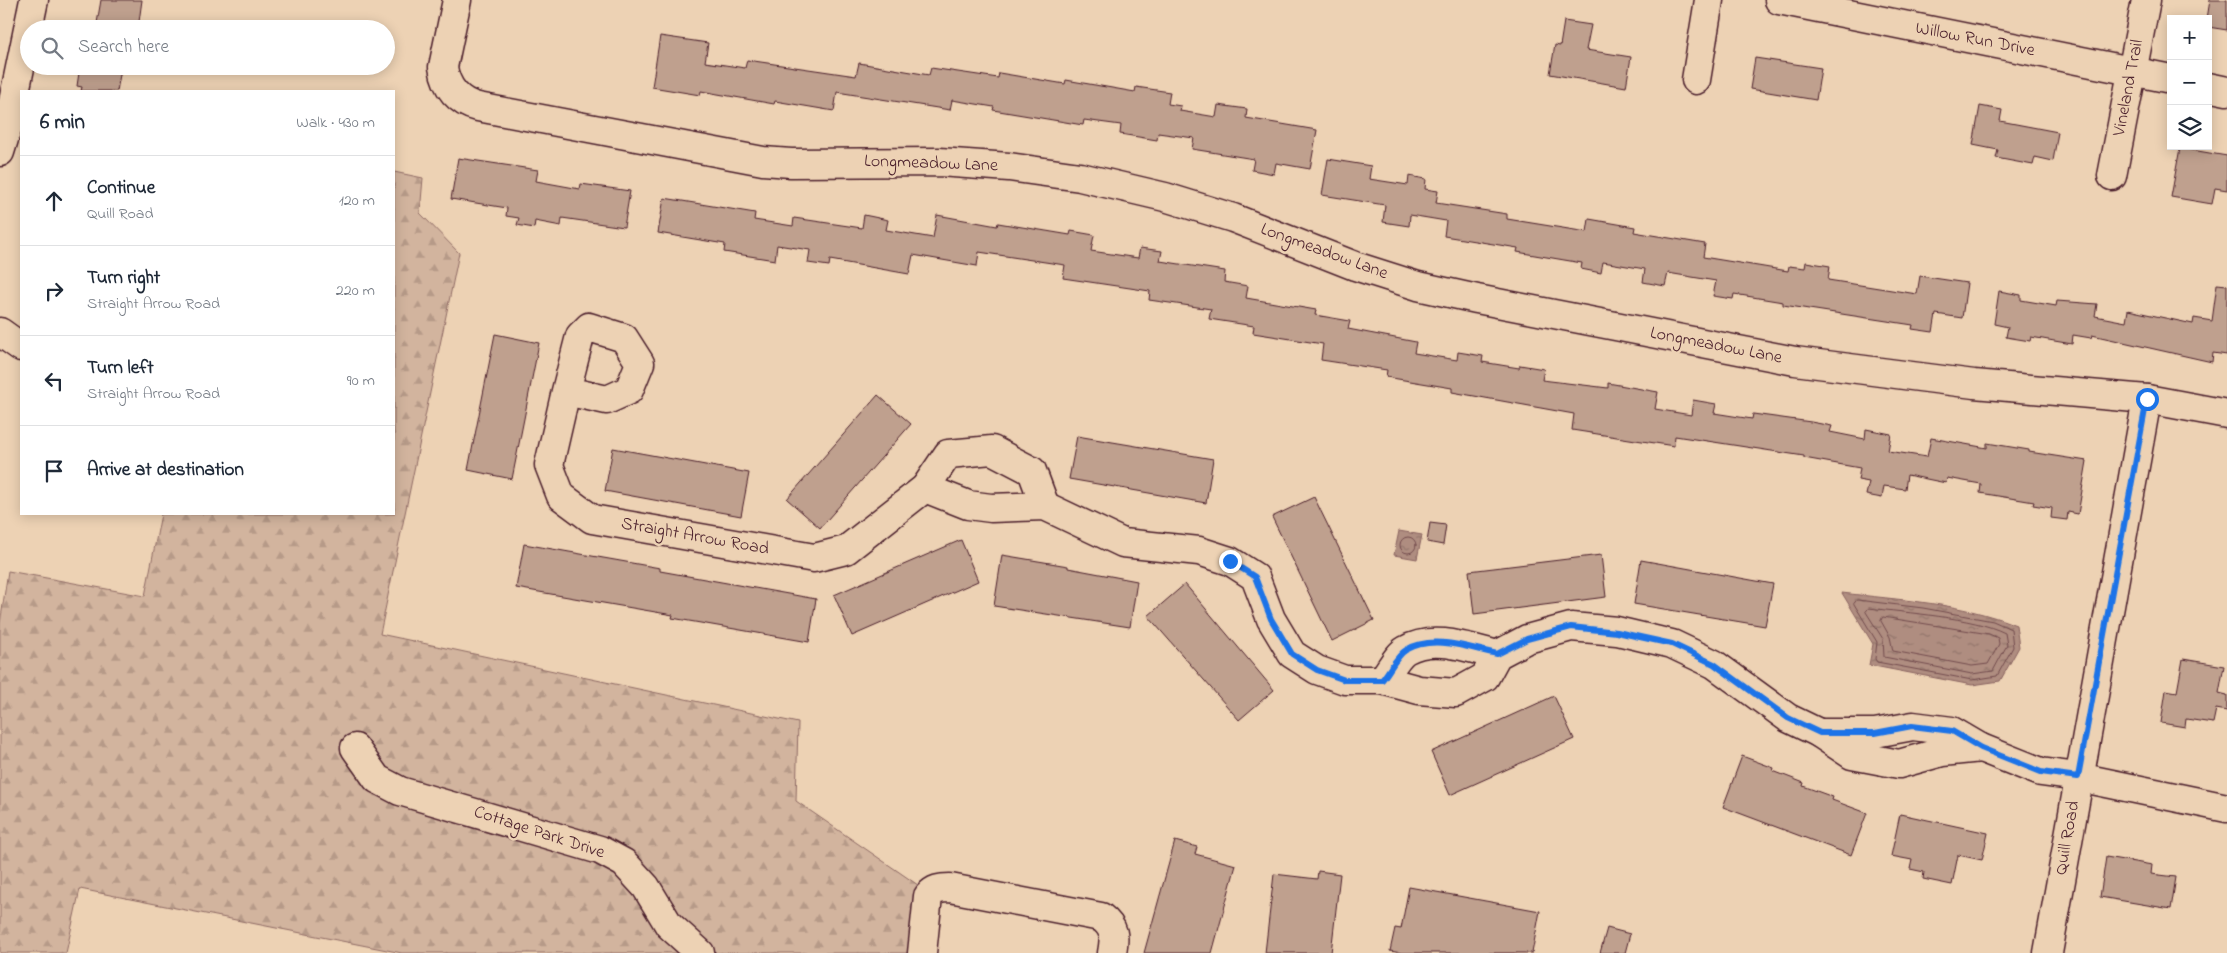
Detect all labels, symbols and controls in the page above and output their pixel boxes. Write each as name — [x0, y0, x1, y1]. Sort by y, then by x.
map controls — [2167, 15, 2212, 150]
button: + — [2167, 15, 2212, 60]
street label: Willow Run Drive — [1913, 16, 2038, 64]
search box — [20, 20, 395, 75]
icon: search — [38, 34, 66, 62]
text: Search here — [78, 34, 169, 61]
street label: Vineland Trail — [2107, 38, 2151, 139]
button: − — [2167, 60, 2212, 105]
button: layers — [2167, 105, 2212, 150]
text: 6 min — [40, 108, 85, 138]
text: Walk · 430 m — [296, 111, 375, 135]
street label: Longmeadow Lane — [864, 149, 999, 180]
text: Continue — [87, 175, 155, 202]
icon: ahead — [40, 187, 68, 215]
text: 120 m — [339, 189, 375, 213]
text: Quill Road — [87, 202, 153, 226]
street label: Longmeadow Lane — [1256, 217, 1392, 288]
text: Turn right — [87, 265, 160, 292]
icon: right — [40, 277, 68, 305]
text: 220 m — [336, 279, 375, 303]
text: Straight Arrow Road — [87, 292, 220, 316]
street label: Longmeadow Lane — [1648, 320, 1785, 373]
text: Turn left — [87, 355, 154, 382]
icon: left — [40, 367, 68, 395]
text: 90 m — [347, 369, 375, 393]
text: Straight Arrow Road — [87, 382, 220, 406]
route start — [2136, 388, 2159, 411]
icon: arrive — [40, 457, 68, 485]
text: Arrive at destination — [87, 457, 244, 484]
street label: Straight Arrow Road — [619, 511, 771, 564]
route end — [1219, 550, 1242, 573]
street label: Quill Road — [2049, 799, 2087, 877]
street label: Cottage Park Drive — [470, 800, 609, 868]

